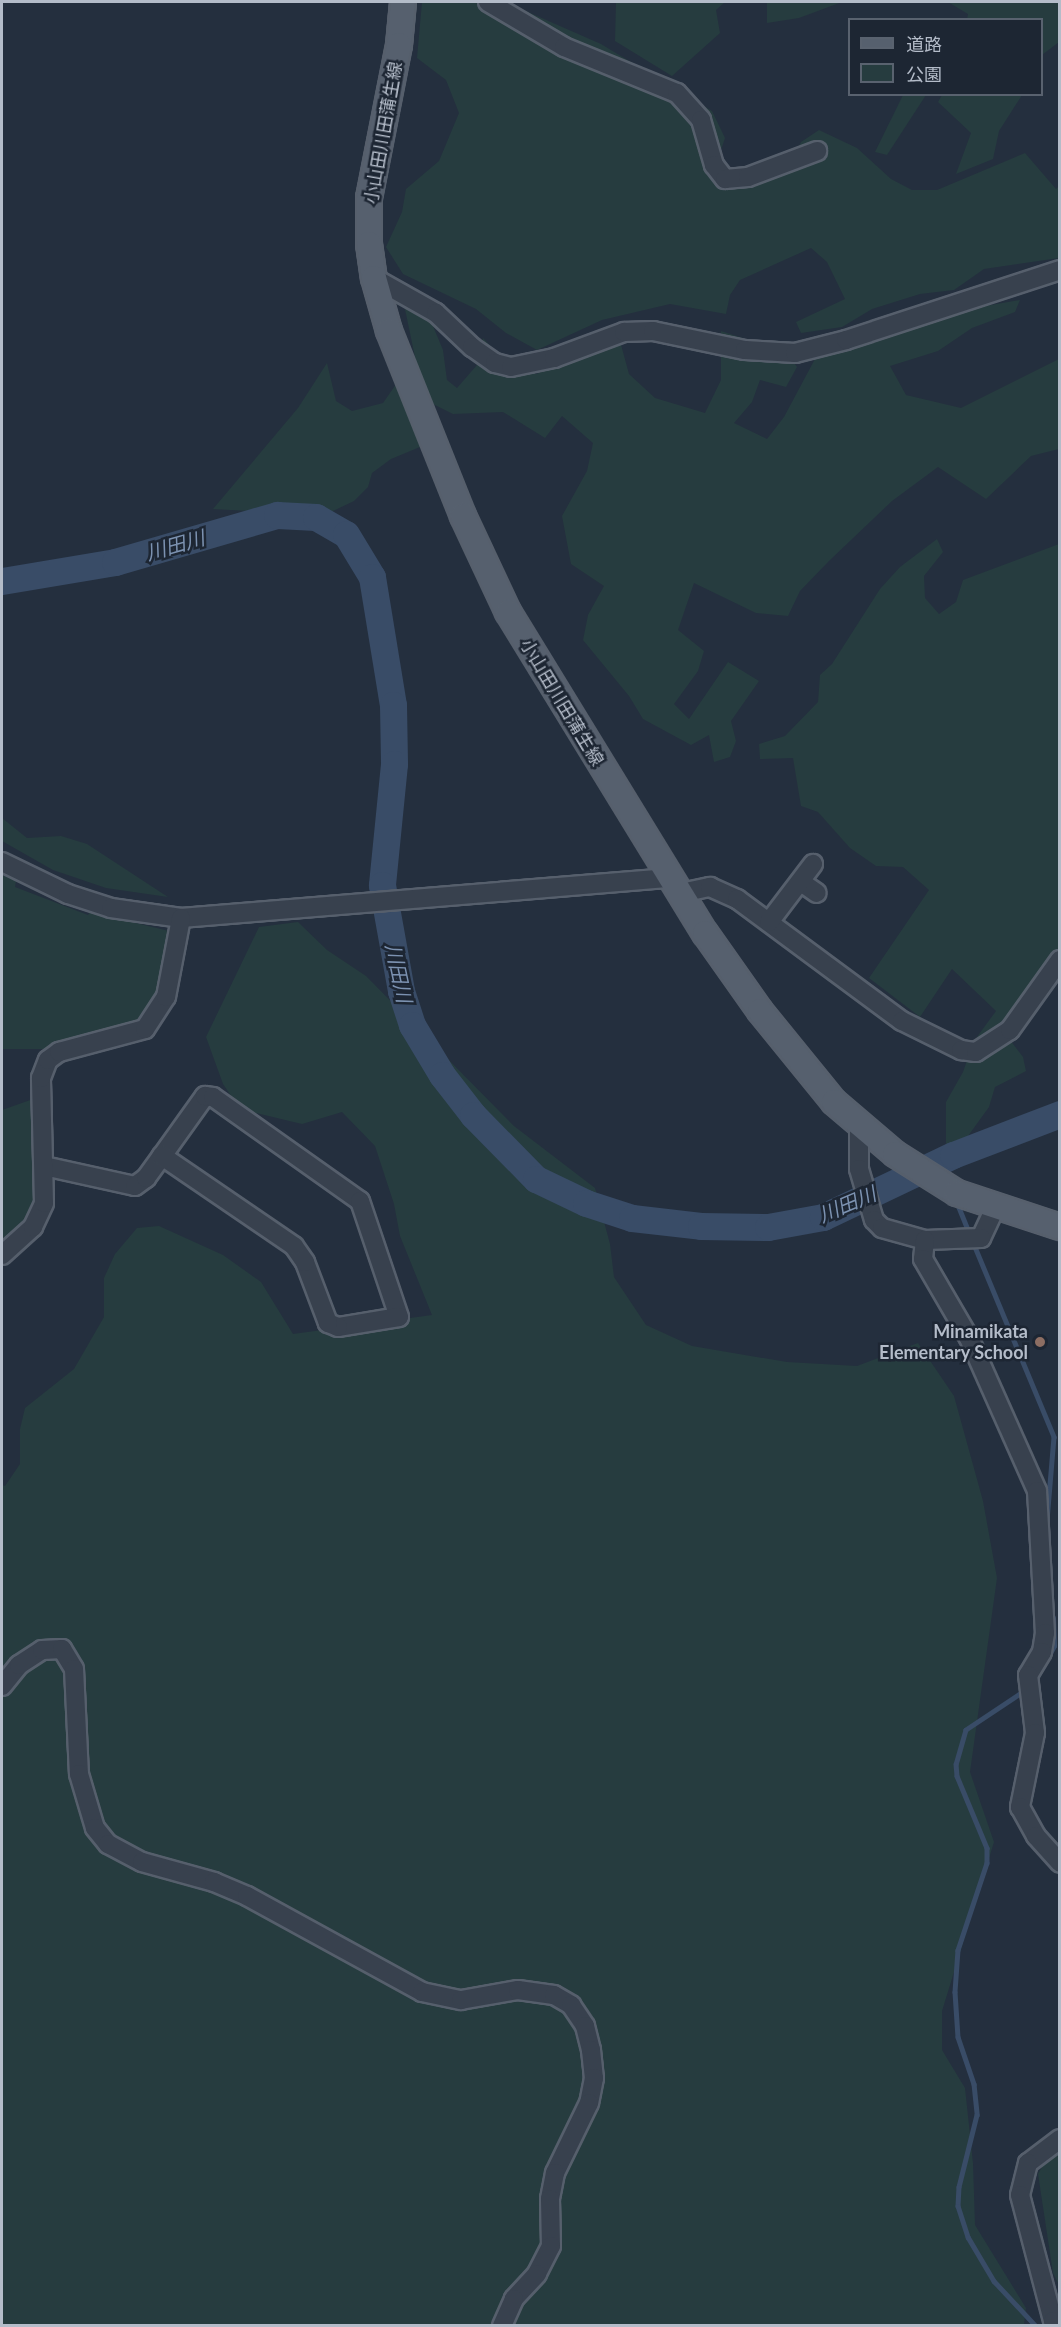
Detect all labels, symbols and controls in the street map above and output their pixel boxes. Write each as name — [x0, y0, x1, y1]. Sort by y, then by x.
legend — [848, 18, 1043, 96]
text: 道路 — [906, 33, 942, 55]
street label: 小山田川田蒲生線 — [360, 60, 406, 206]
text: 公園 — [906, 63, 942, 85]
water label: 川田川 — [143, 525, 207, 565]
street label: 小山田川田蒲生線 — [516, 635, 608, 769]
water label: 川田川 — [381, 941, 417, 1005]
water label: 川田川 — [815, 1181, 879, 1227]
place label: Minamikata Elementary School — [879, 1321, 1028, 1364]
marker: Minamikata Elementary School — [1033, 1335, 1047, 1349]

